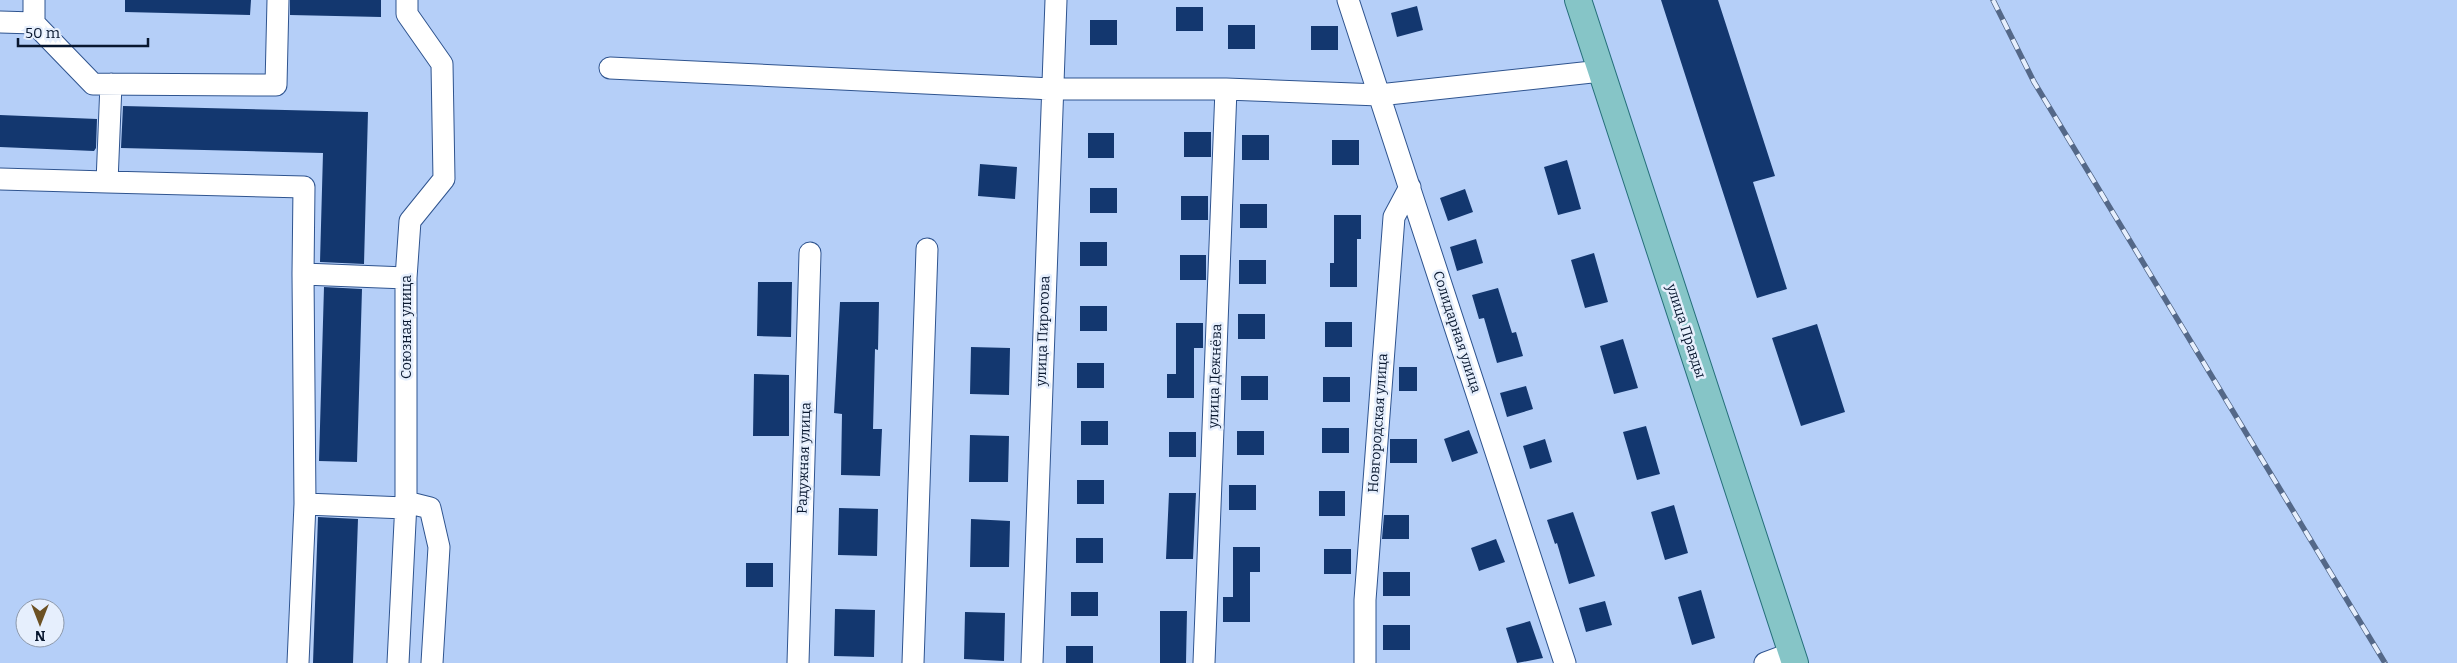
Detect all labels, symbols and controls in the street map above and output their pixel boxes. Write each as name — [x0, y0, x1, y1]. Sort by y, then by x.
scale bar — [18, 15, 148, 47]
text: 50 m — [25, 24, 61, 42]
street label: Солидарная улица — [1429, 269, 1485, 395]
street label: Союзная улица — [398, 275, 415, 379]
street label: улица Пирогова — [1033, 275, 1053, 388]
street label: улица Правды — [1662, 281, 1709, 380]
street label: улица Дежнёва — [1205, 323, 1225, 430]
street label: Новгородская улица — [1365, 352, 1391, 493]
street label: Радужная улица — [794, 401, 814, 514]
north arrow — [15, 598, 65, 648]
text: N — [34, 627, 45, 644]

